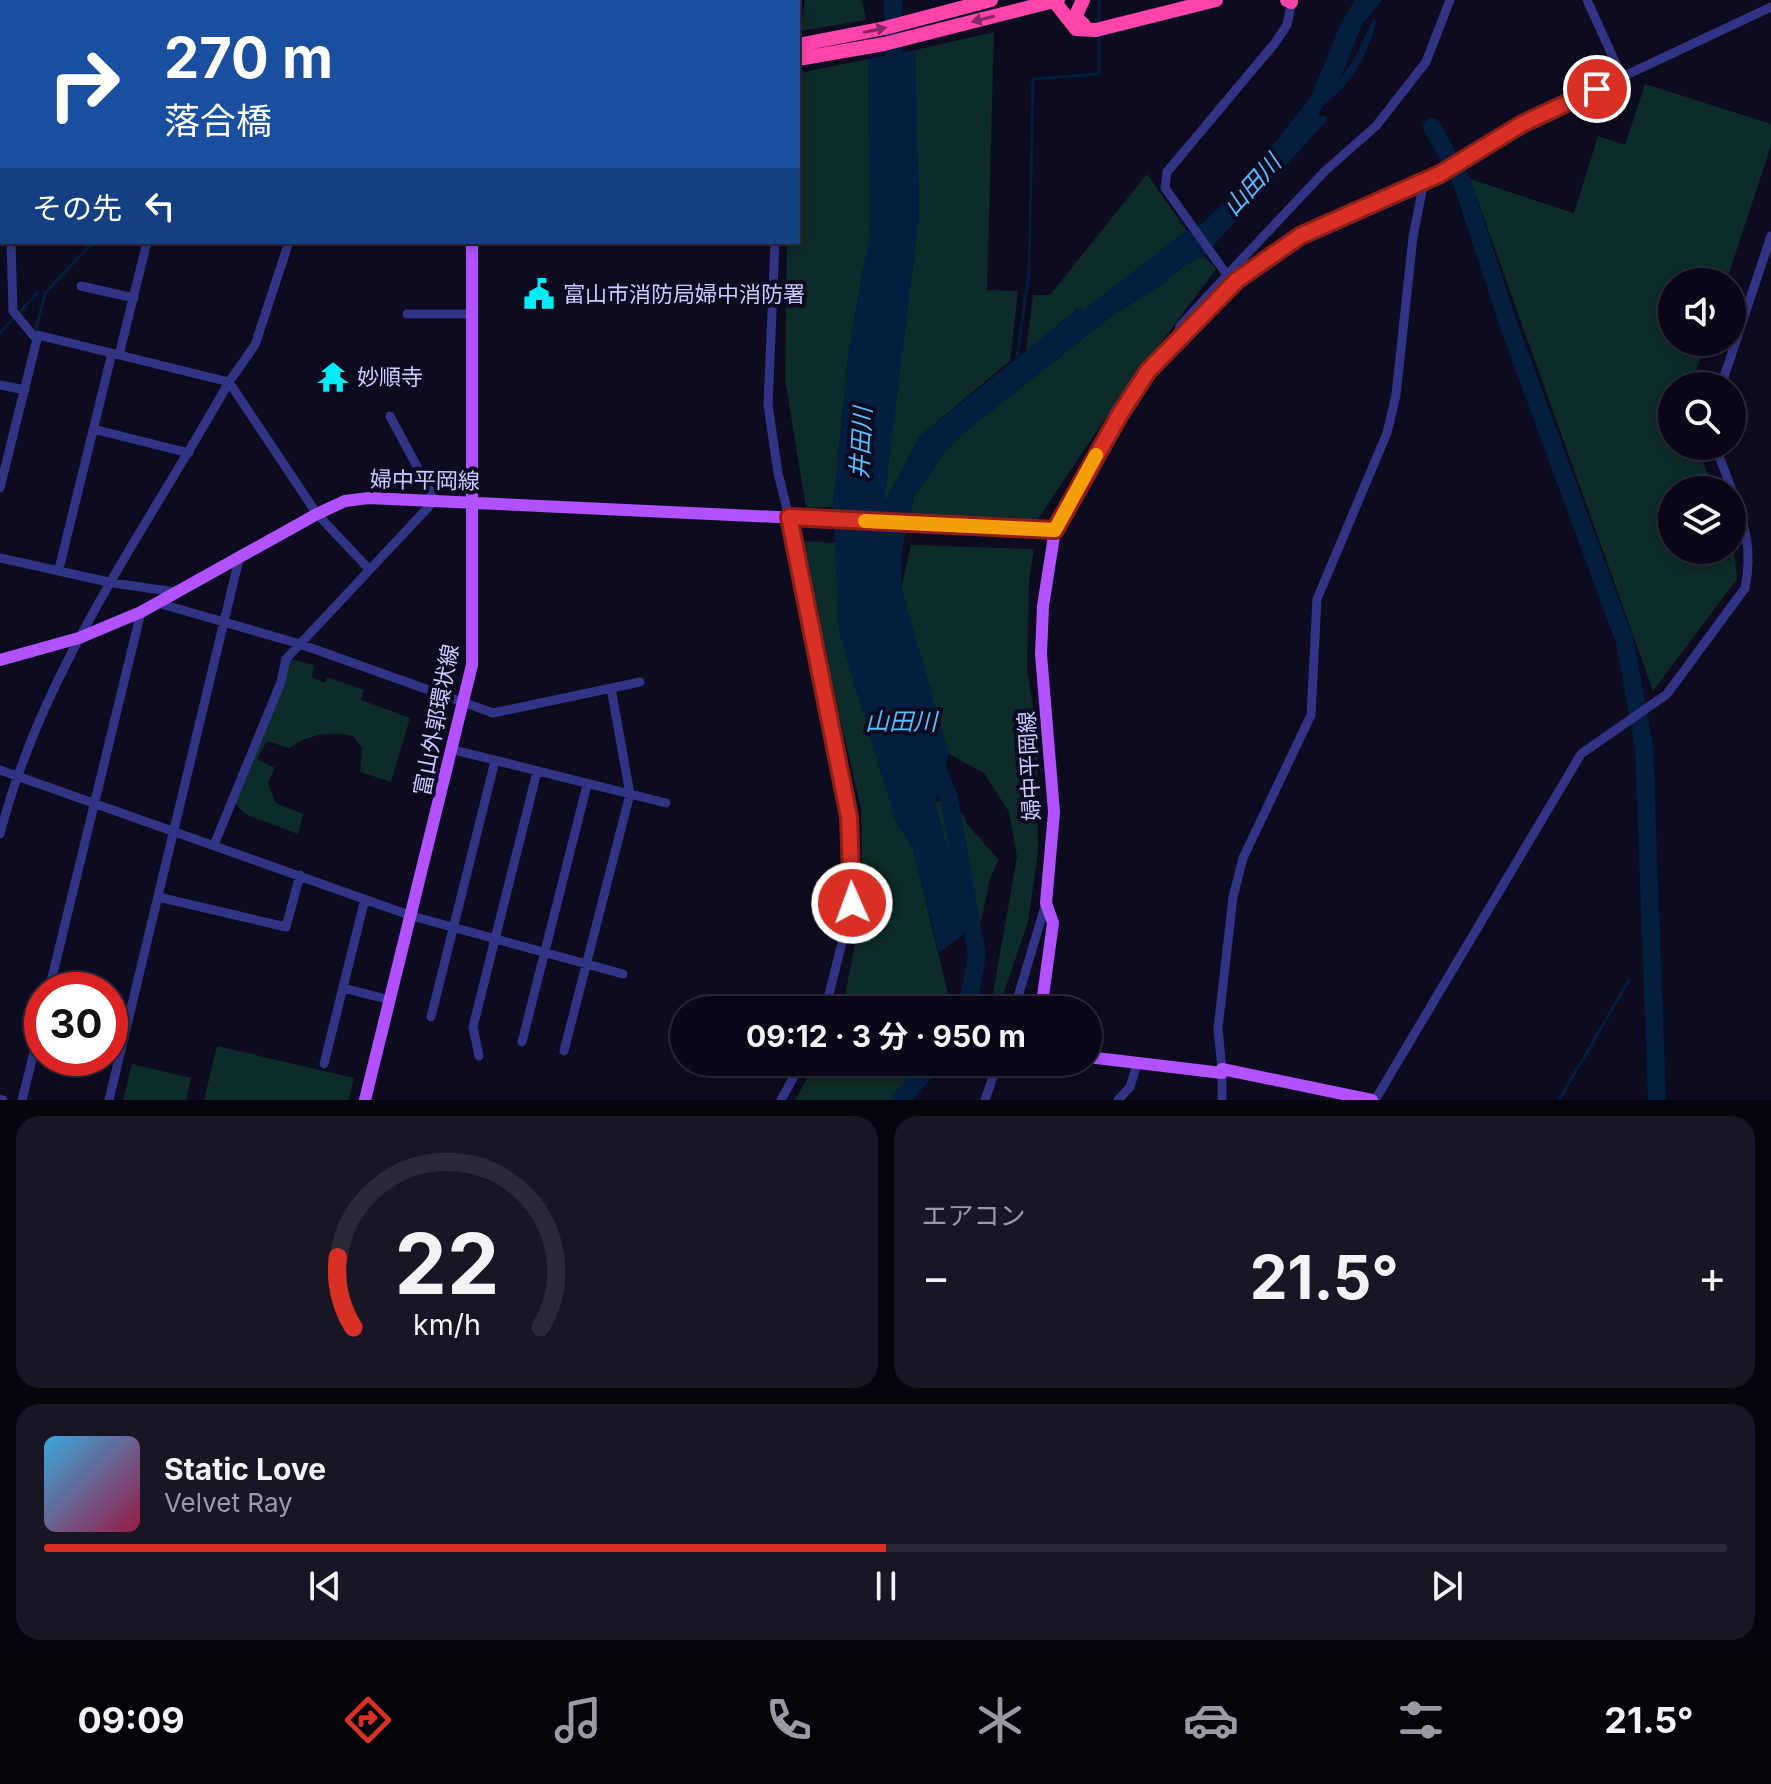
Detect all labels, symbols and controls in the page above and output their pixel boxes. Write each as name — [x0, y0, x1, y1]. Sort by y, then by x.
one-way arrow — [970, 14, 995, 26]
text: 270 m — [164, 24, 333, 92]
one-way arrow — [862, 24, 887, 36]
icon: right — [32, 32, 136, 136]
pin — [1563, 55, 1631, 123]
icon: arrive — [1575, 67, 1619, 111]
text: 落合橋 — [164, 99, 272, 143]
water label: 山田川 — [1217, 146, 1289, 221]
icon: left — [138, 184, 182, 228]
text: その先 — [32, 190, 122, 226]
map controls — [1658, 268, 1746, 564]
button: sound — [1658, 268, 1746, 356]
public building icon: 富山市消防局婦中消防署 — [522, 277, 556, 311]
place label: 富山市消防局婦中消防署 — [563, 281, 805, 307]
temple icon: 妙順寺 — [316, 360, 350, 394]
place label: 妙順寺 — [357, 364, 423, 390]
button: search — [1658, 372, 1746, 460]
water label: 井田川 — [845, 403, 878, 480]
street label: 婦中平岡線 — [370, 466, 480, 494]
button: layers — [1658, 476, 1746, 564]
street label: 富山外郭環状線 — [409, 642, 463, 798]
water label: 山田川 — [865, 707, 940, 736]
street label: 婦中平岡線 — [1013, 710, 1045, 822]
position arrow — [810, 861, 894, 945]
speed limit sign: 30 — [24, 972, 128, 1076]
text: 09:12 · 3 分 · 950 m — [746, 1018, 1026, 1054]
text: エアコン — [922, 1200, 1026, 1231]
text: 22 — [394, 1213, 499, 1314]
text: 21.5° — [1250, 1241, 1399, 1313]
text: − — [922, 1250, 951, 1304]
text: + — [1698, 1250, 1727, 1304]
text: km/h — [413, 1307, 481, 1342]
text: Static Love — [164, 1451, 326, 1487]
text: Velvet Ray — [164, 1487, 293, 1518]
icon: previous — [303, 1564, 347, 1608]
icon: pause — [864, 1564, 908, 1608]
icon: next — [1425, 1564, 1469, 1608]
icon: directions — [340, 1692, 396, 1748]
icon: music — [550, 1692, 606, 1748]
icon: phone — [761, 1692, 817, 1748]
icon: climate — [972, 1692, 1028, 1748]
icon: car — [1183, 1692, 1239, 1748]
icon: filters — [1393, 1692, 1449, 1748]
text: 09:09 — [77, 1698, 185, 1742]
text: 21.5° — [1604, 1698, 1694, 1742]

